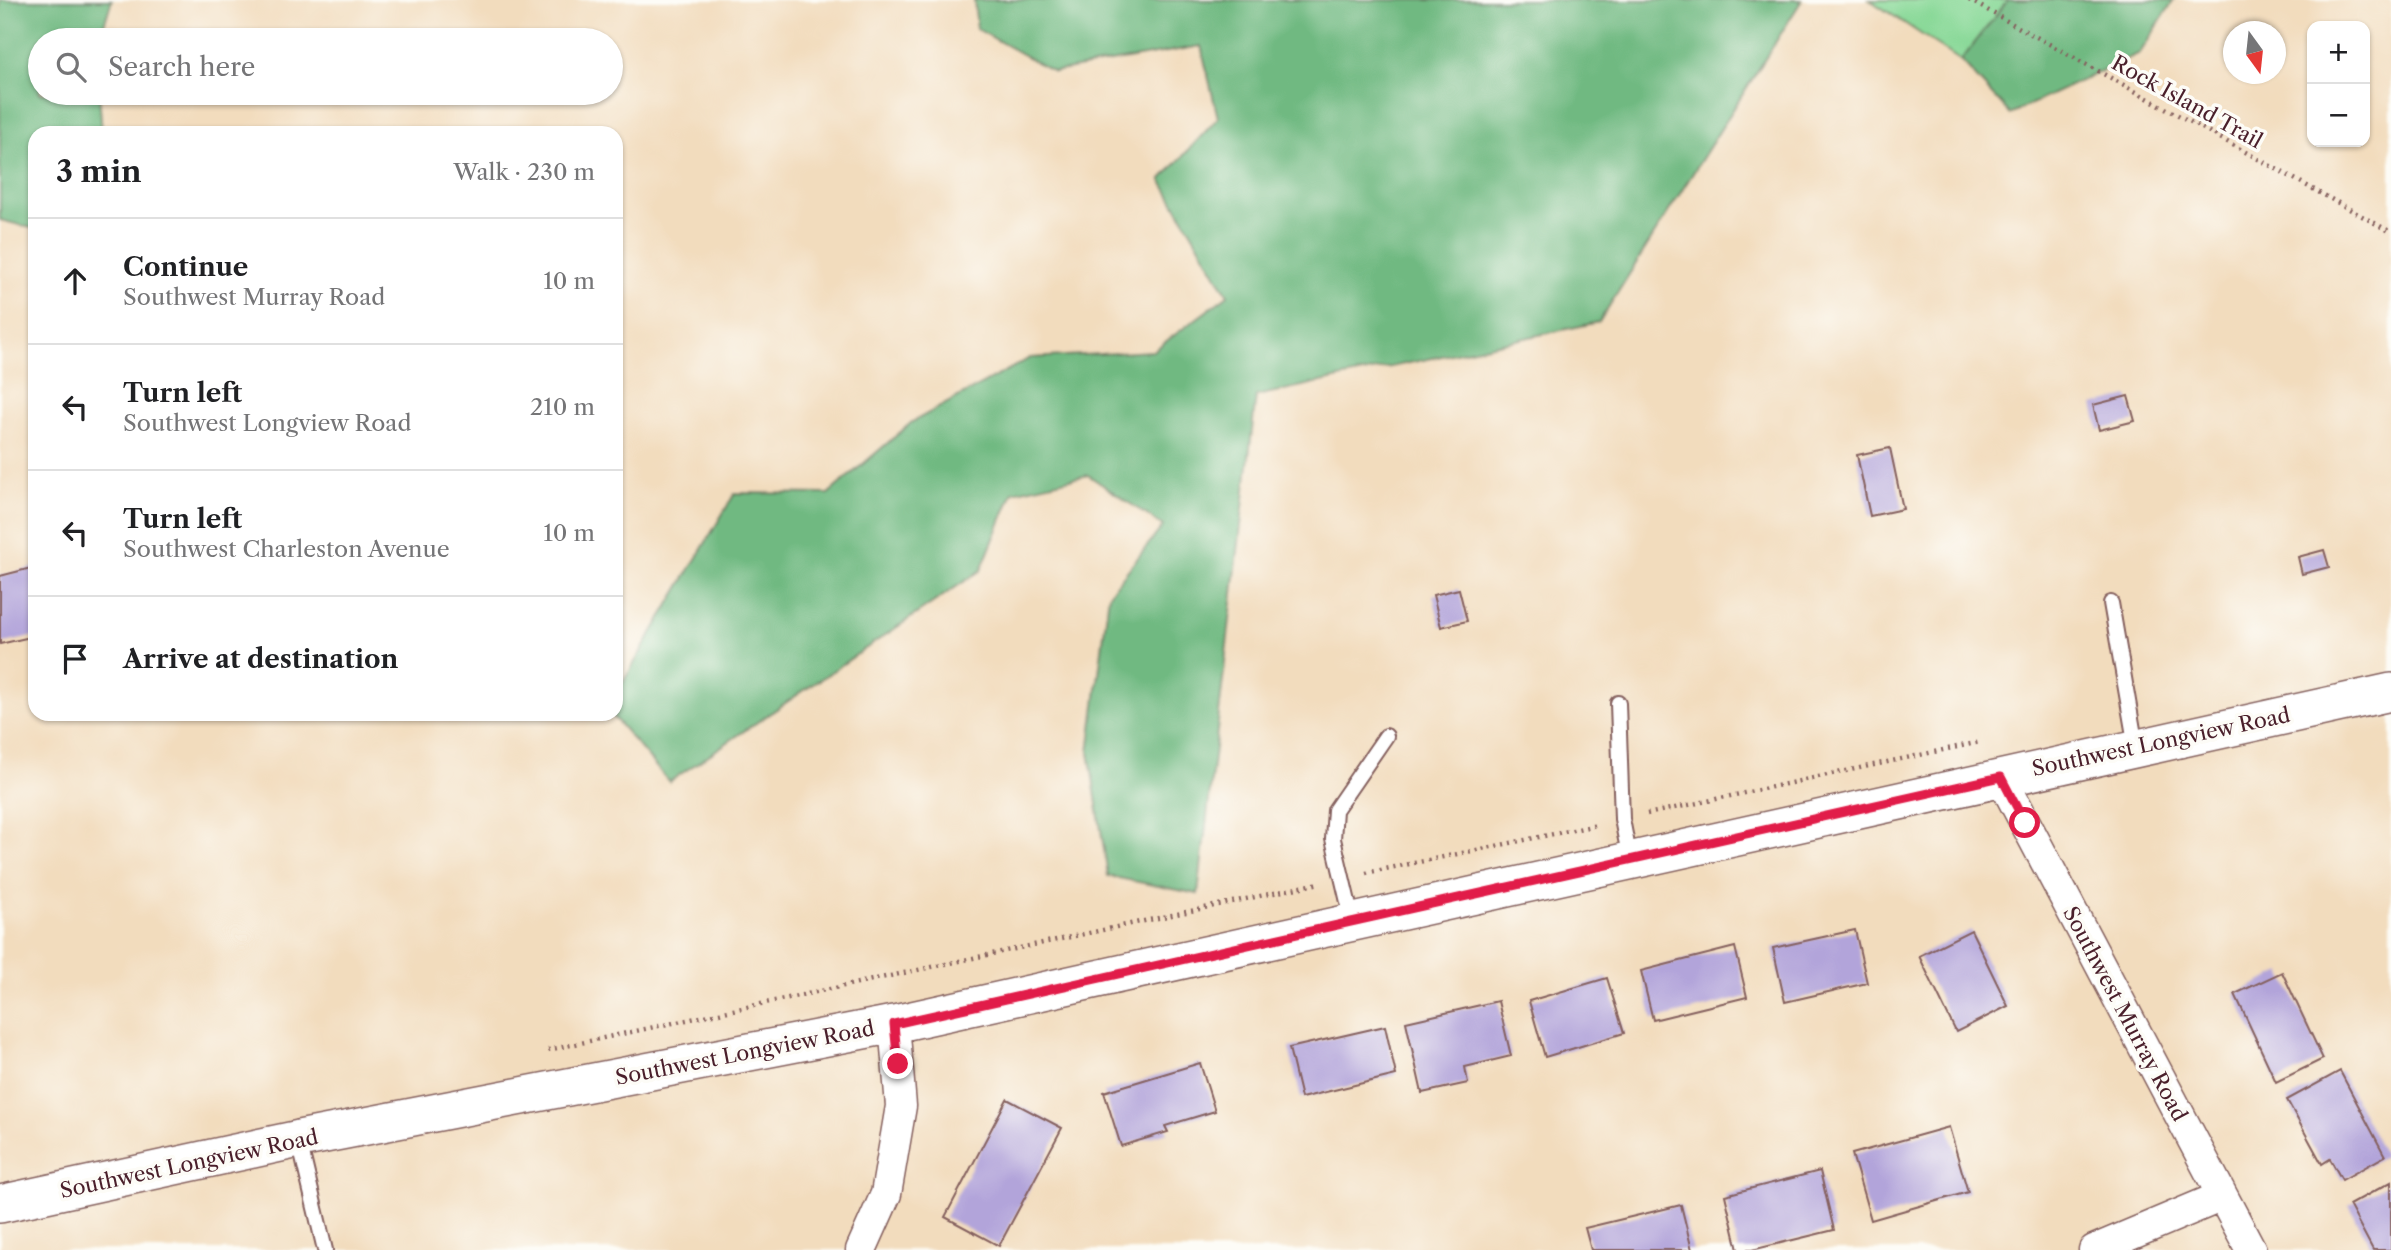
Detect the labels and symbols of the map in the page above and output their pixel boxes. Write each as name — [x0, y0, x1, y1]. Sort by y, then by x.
north arrow — [2223, 21, 2286, 84]
street label: Rock Island Trail — [2107, 50, 2267, 153]
street label: Southwest Longview Road — [2030, 702, 2292, 781]
route start — [2009, 807, 2040, 838]
street label: Southwest Murray Road — [2058, 902, 2193, 1126]
street label: Southwest Longview Road — [613, 1015, 877, 1090]
route end — [882, 1048, 913, 1079]
street label: Southwest Longview Road — [58, 1124, 320, 1203]

